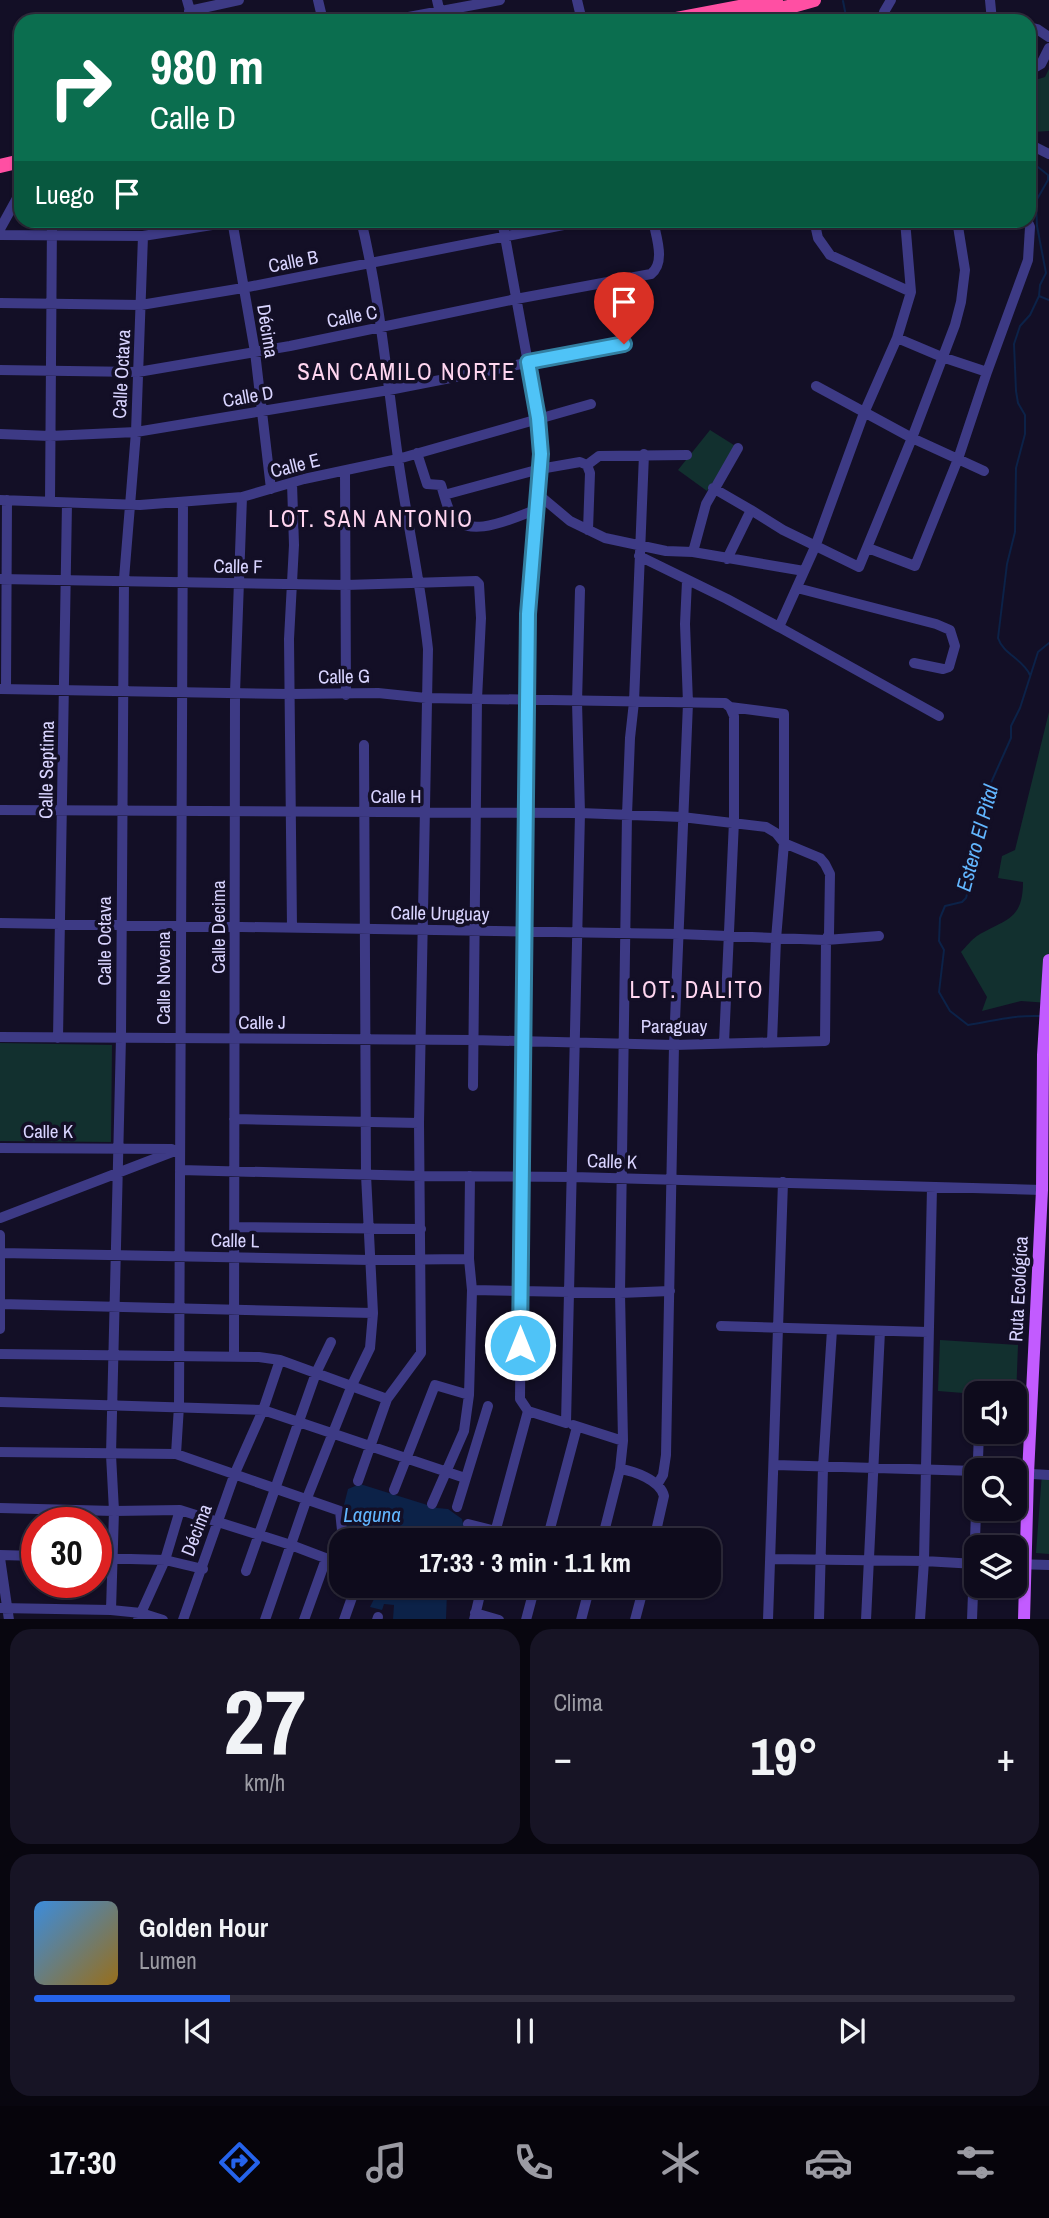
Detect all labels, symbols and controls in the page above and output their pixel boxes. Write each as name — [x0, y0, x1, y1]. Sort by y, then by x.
text: 980 m — [150, 33, 264, 99]
icon: right — [35, 42, 126, 133]
text: Calle D — [150, 96, 236, 139]
icon: arrive — [108, 175, 146, 213]
text: Luego — [35, 177, 94, 212]
street label: Calle B — [266, 243, 320, 279]
pin — [594, 272, 654, 344]
icon: arrive — [605, 283, 643, 321]
street label: Calle C — [324, 298, 380, 334]
street label: Décima — [251, 302, 285, 360]
street label: Calle Octava — [106, 328, 136, 419]
district label: SAN CAMILO NORTE — [297, 356, 517, 387]
street label: Calle D — [221, 379, 275, 413]
street label: Calle E — [267, 446, 323, 484]
district label: LOT. SAN ANTONIO — [268, 503, 474, 534]
street label: Calle F — [213, 553, 263, 579]
street label: Calle G — [318, 663, 370, 689]
street label: Calle Septima — [32, 721, 60, 819]
water label: Estero El Pital — [949, 780, 1005, 894]
street label: Calle H — [370, 783, 422, 809]
street label: Calle Decima — [205, 880, 231, 974]
street label: Calle Octava — [91, 896, 117, 986]
street label: Calle Uruguay — [390, 899, 490, 927]
street label: Calle Novena — [150, 931, 176, 1025]
district label: LOT. DALITO — [630, 974, 764, 1005]
street label: Calle J — [238, 1009, 286, 1035]
street label: Paraguay — [641, 1013, 708, 1039]
street label: Calle K — [23, 1118, 74, 1144]
street label: Calle K — [586, 1147, 638, 1175]
street label: Calle L — [211, 1227, 260, 1253]
street label: Ruta Ecológica — [1002, 1235, 1034, 1342]
position arrow — [483, 1308, 557, 1382]
map controls — [964, 1381, 1027, 1598]
button: sound — [964, 1381, 1027, 1444]
button: search — [964, 1458, 1027, 1521]
street label: Décima — [174, 1500, 218, 1560]
water label: Laguna — [343, 1500, 401, 1529]
speed limit sign: 30 — [21, 1507, 112, 1598]
button: layers — [964, 1535, 1027, 1598]
text: 17:33 · 3 min · 1.1 km — [419, 1545, 631, 1580]
text: 27 — [223, 1660, 306, 1782]
text: Clima — [554, 1687, 603, 1718]
text: 19° — [750, 1721, 818, 1791]
text: − — [554, 1732, 572, 1783]
text: + — [997, 1732, 1015, 1783]
text: km/h — [244, 1767, 285, 1798]
text: Golden Hour — [139, 1910, 268, 1945]
text: Lumen — [139, 1945, 197, 1976]
icon: previous — [179, 2012, 217, 2050]
icon: pause — [506, 2012, 544, 2050]
icon: next — [833, 2012, 871, 2050]
icon: directions — [215, 2138, 264, 2187]
icon: music — [362, 2138, 411, 2187]
icon: phone — [509, 2138, 558, 2187]
icon: climate — [656, 2138, 705, 2187]
icon: car — [804, 2138, 853, 2187]
icon: filters — [951, 2138, 1000, 2187]
text: 17:30 — [49, 2141, 116, 2184]

